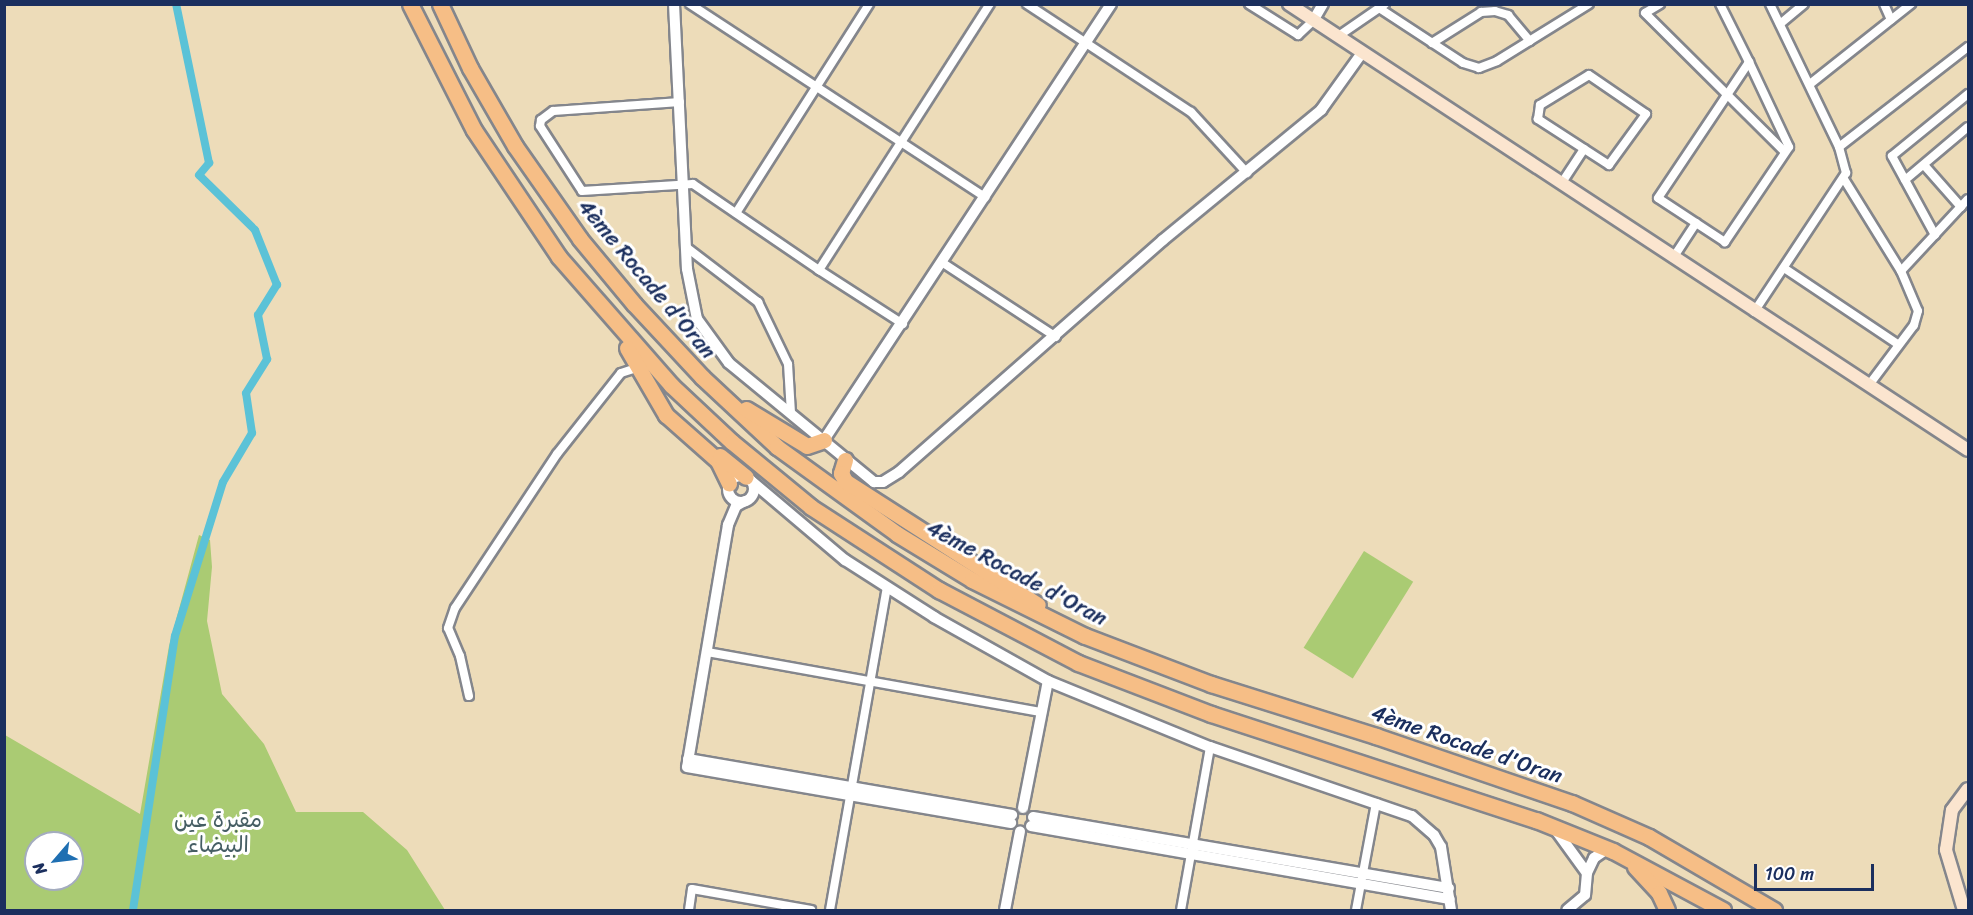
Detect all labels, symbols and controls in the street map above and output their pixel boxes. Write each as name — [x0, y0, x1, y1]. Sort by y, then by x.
street label: 4ème Rocade d'Oran — [573, 194, 721, 364]
street label: 4ème Rocade d'Oran — [923, 515, 1111, 631]
street label: 4ème Rocade d'Oran — [1368, 699, 1566, 789]
park label: مقبرة عين البيضاء — [174, 806, 262, 858]
north arrow — [24, 831, 84, 891]
scale bar — [1757, 852, 1877, 890]
text: N — [24, 857, 55, 880]
text: 100 m — [1765, 858, 1814, 890]

